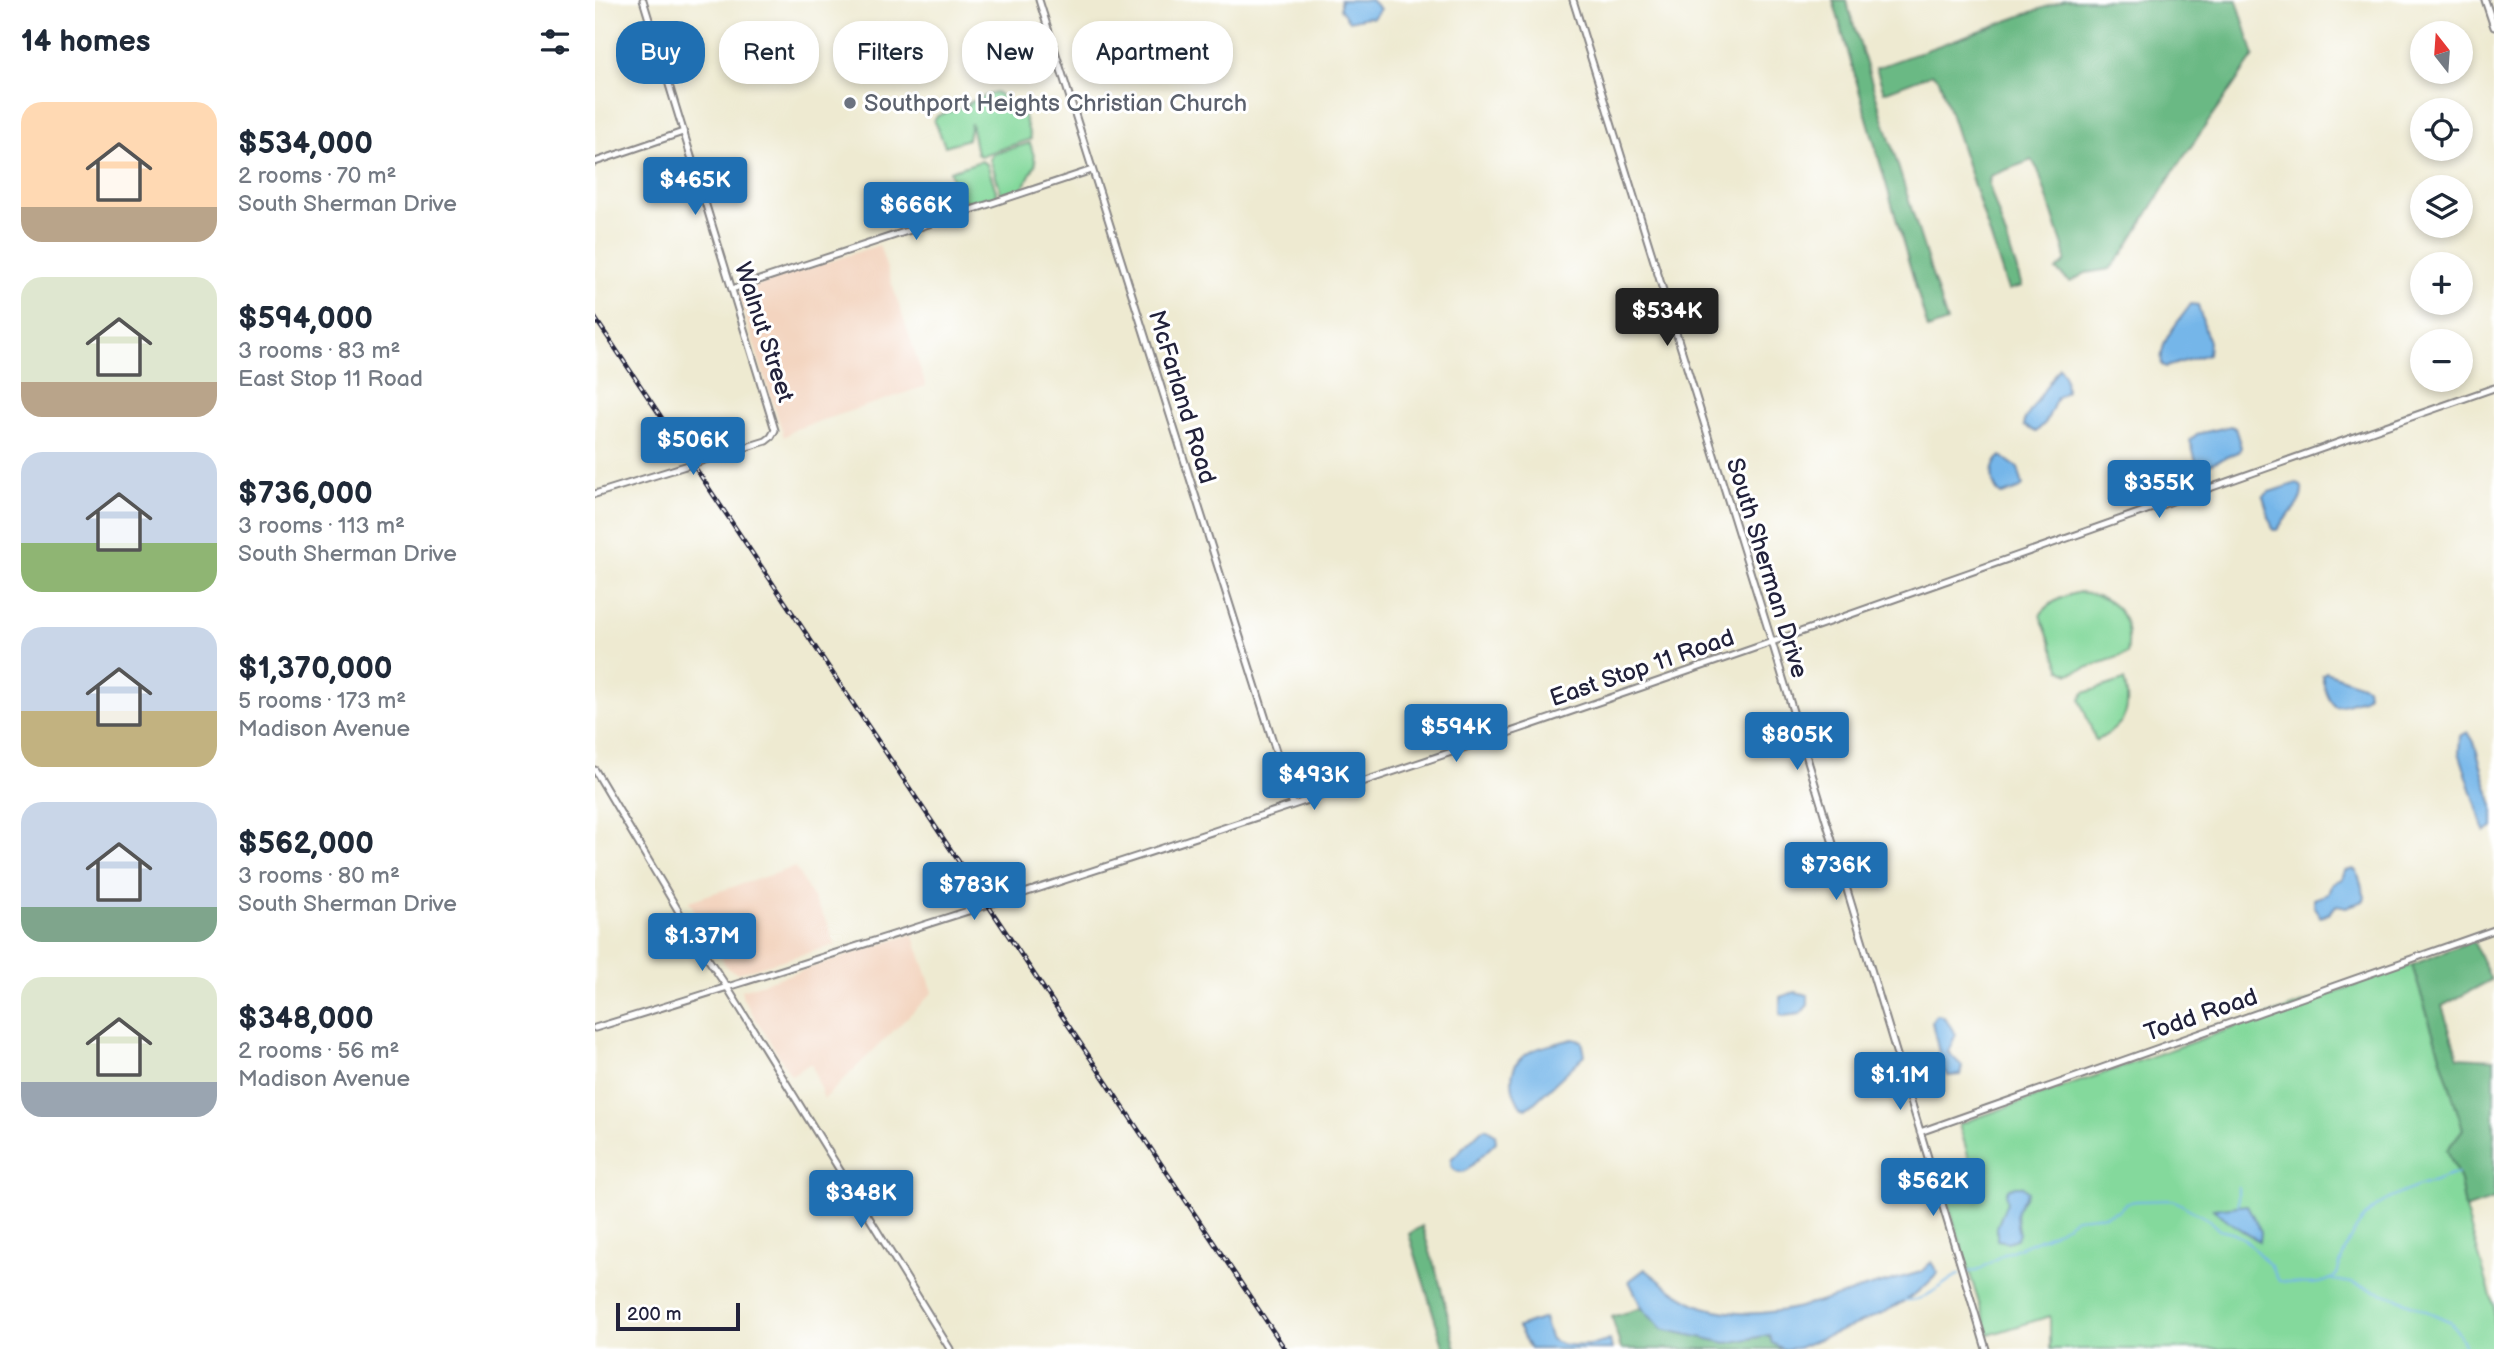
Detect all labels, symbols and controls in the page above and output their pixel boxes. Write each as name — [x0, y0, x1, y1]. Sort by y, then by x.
chip: Buy — [616, 21, 705, 84]
chip: Rent — [719, 21, 819, 84]
chip: Filters — [833, 21, 948, 84]
chip: New — [962, 21, 1058, 84]
chip: Apartment — [1072, 21, 1233, 84]
north arrow — [2410, 21, 2473, 84]
map controls — [2410, 21, 2473, 392]
icon: filters — [536, 23, 574, 61]
text: 14 homes — [21, 24, 150, 60]
place label: Southport Heights Christian Church — [864, 89, 1247, 118]
marker: Southport Heights Christian Church — [842, 95, 858, 111]
button: locate — [2410, 98, 2473, 161]
text: $534,000 — [238, 126, 373, 162]
icon: home — [77, 130, 161, 214]
pin: $465K — [646, 158, 744, 217]
text: 2 rooms · 70 m² — [238, 162, 397, 190]
text: $465K — [659, 166, 731, 194]
button: layers — [2410, 175, 2473, 238]
pin: $666K — [867, 182, 965, 242]
text: South Sherman Drive — [238, 190, 457, 218]
text: $666K — [880, 191, 952, 219]
button: + — [2410, 252, 2473, 315]
street label: Walnut Street — [728, 258, 800, 406]
pin: $534K — [1618, 288, 1716, 348]
text: $534K — [1631, 297, 1703, 325]
text: $594,000 — [238, 301, 373, 337]
icon: home — [77, 305, 161, 389]
street label: McFarland Road — [1142, 307, 1222, 487]
button: − — [2410, 329, 2473, 392]
text: 3 rooms · 83 m² — [238, 337, 400, 365]
text: East Stop 11 Road — [238, 365, 423, 393]
pin: $506K — [644, 418, 742, 477]
text: $506K — [657, 426, 729, 454]
street label: South Sherman Drive — [1720, 455, 1814, 681]
pin: $355K — [2110, 461, 2208, 520]
text: $355K — [2124, 469, 2194, 497]
text: $736,000 — [238, 476, 373, 512]
icon: home — [77, 480, 161, 564]
text: 3 rooms · 113 m² — [238, 512, 405, 540]
text: South Sherman Drive — [238, 540, 457, 568]
street label: East Stop 11 Road — [1546, 623, 1738, 713]
text: $1,370,000 — [238, 651, 393, 687]
icon: home — [77, 655, 161, 739]
text: 5 rooms · 173 m² — [238, 687, 406, 715]
pin: $594K — [1407, 704, 1505, 764]
pin: $805K — [1748, 712, 1846, 772]
text: $594K — [1420, 713, 1492, 741]
text: Madison Avenue — [238, 715, 410, 743]
text: $805K — [1761, 721, 1833, 749]
pin: $493K — [1265, 752, 1363, 812]
text: $493K — [1278, 761, 1350, 789]
text: $562,000 — [238, 826, 374, 862]
icon: home — [77, 830, 161, 914]
pin: $736K — [1787, 842, 1885, 902]
text: $736K — [1801, 851, 1871, 879]
text: 3 rooms · 80 m² — [238, 862, 400, 890]
pin: $783K — [925, 862, 1023, 922]
text: $783K — [939, 871, 1009, 899]
text: South Sherman Drive — [238, 890, 457, 918]
pin: $1.37M — [645, 914, 759, 973]
text: $1.37M — [664, 922, 740, 950]
street label: Todd Road — [2141, 982, 2261, 1048]
text: $348,000 — [238, 1001, 374, 1037]
icon: home — [77, 1005, 161, 1089]
text: 2 rooms · 56 m² — [238, 1037, 400, 1065]
pin: $1.1M — [1851, 1052, 1949, 1112]
text: $1.1M — [1870, 1061, 1930, 1089]
text: Madison Avenue — [238, 1065, 410, 1093]
pin: $562K — [1884, 1158, 1982, 1218]
text: $562K — [1897, 1167, 1969, 1195]
pin: $348K — [812, 1170, 910, 1230]
text: $348K — [825, 1179, 897, 1207]
scale bar — [616, 1300, 740, 1332]
text: 200 m — [627, 1303, 681, 1326]

